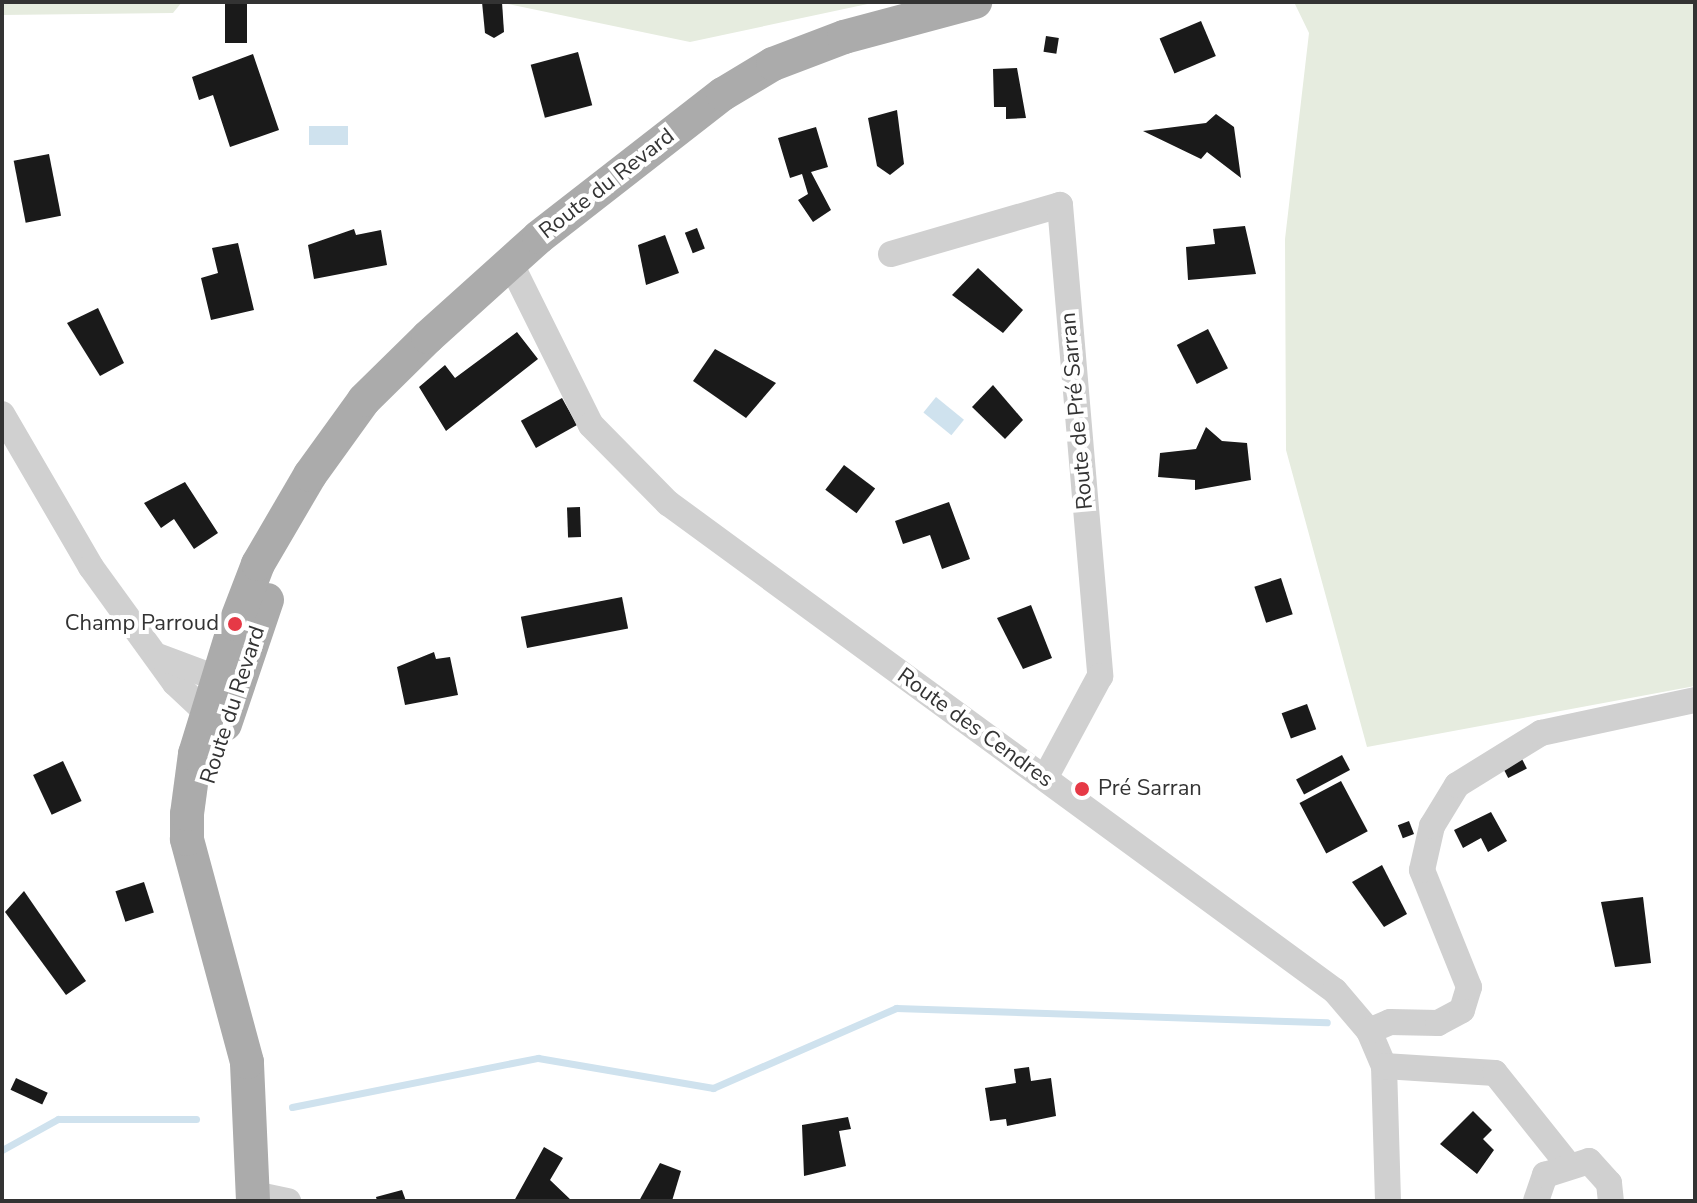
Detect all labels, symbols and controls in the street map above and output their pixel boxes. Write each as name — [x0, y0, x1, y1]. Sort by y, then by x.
street label: Route du Revard — [534, 123, 680, 245]
street label: Route de Pré Sarran — [1055, 311, 1099, 511]
place label: Champ Parroud — [65, 611, 219, 637]
marker: Champ Parroud — [226, 615, 244, 633]
street label: Route du Revard — [195, 623, 271, 787]
street label: Route des Cendres — [892, 663, 1058, 793]
place label: Pré Sarran — [1098, 776, 1202, 802]
marker: Pré Sarran — [1073, 780, 1091, 798]

